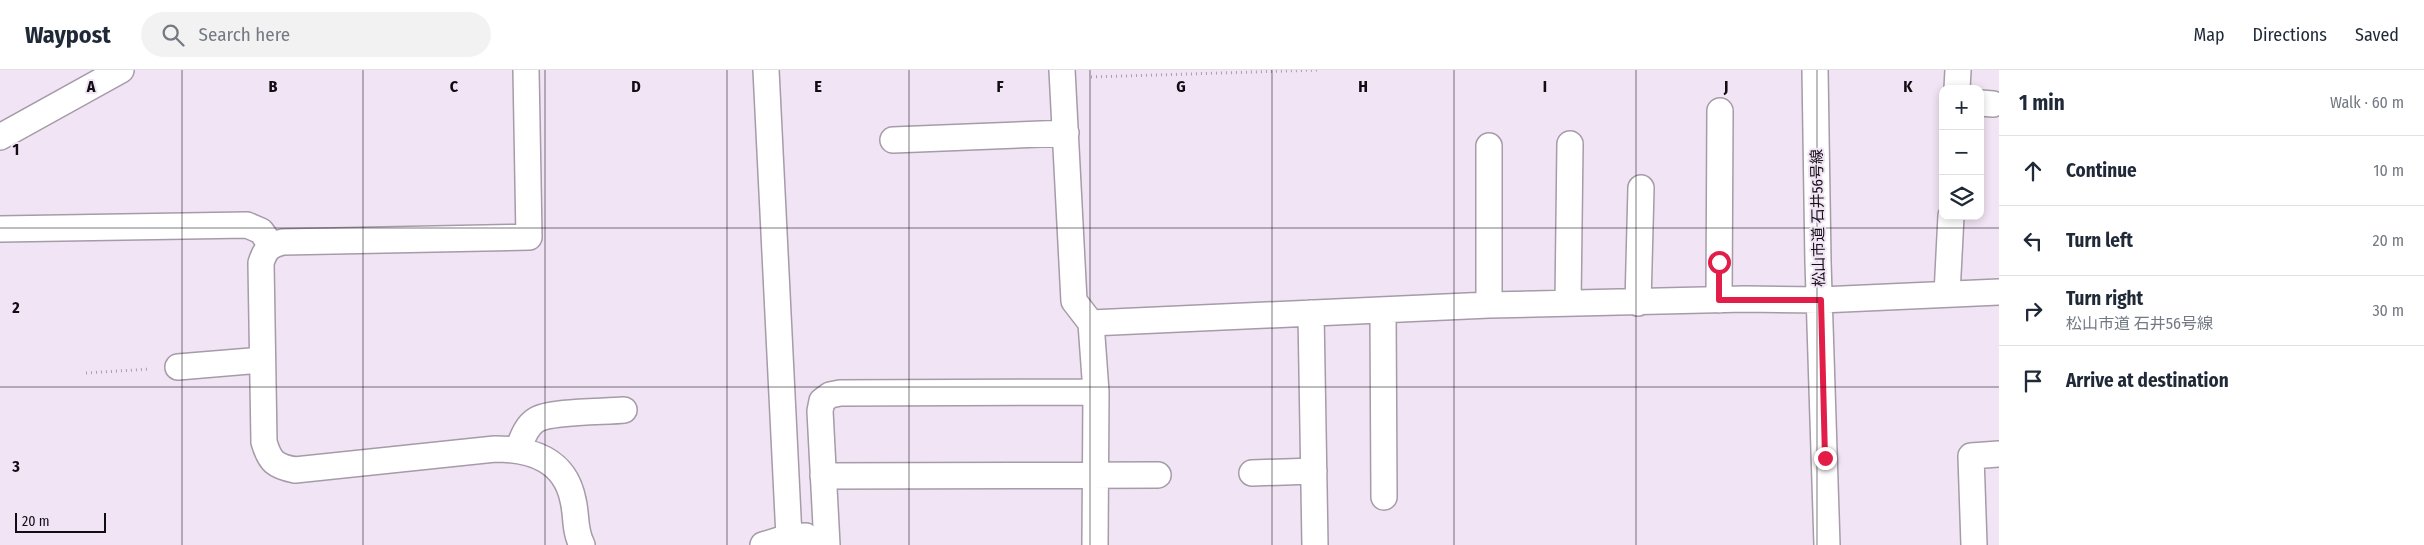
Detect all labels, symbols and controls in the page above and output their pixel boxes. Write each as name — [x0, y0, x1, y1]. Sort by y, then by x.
search box — [141, 12, 491, 57]
text: Waypost — [25, 21, 111, 49]
icon: search — [159, 21, 187, 49]
text: Search here — [199, 23, 290, 46]
text: Map — [2193, 24, 2225, 46]
text: Directions — [2253, 24, 2327, 46]
text: Saved — [2355, 24, 2399, 46]
text: A — [86, 77, 96, 96]
text: B — [269, 77, 278, 96]
text: C — [450, 77, 459, 96]
text: D — [631, 77, 641, 96]
text: E — [814, 77, 822, 96]
text: F — [996, 77, 1004, 96]
text: G — [1176, 77, 1186, 96]
text: H — [1358, 77, 1368, 96]
text: I — [1543, 77, 1547, 96]
text: J — [1723, 77, 1728, 96]
text: K — [1903, 77, 1913, 96]
map controls — [1939, 85, 1984, 220]
button: + — [1939, 85, 1984, 130]
text: 1 min — [2019, 90, 2065, 116]
text: Walk · 60 m — [2330, 93, 2404, 112]
button: − — [1939, 130, 1984, 175]
text: 1 — [13, 140, 19, 159]
street label: 松山市道 石井56号線 — [1808, 149, 1828, 287]
icon: ahead — [2019, 157, 2047, 185]
text: Continue — [2066, 159, 2137, 182]
text: 10 m — [2373, 161, 2404, 180]
button: layers — [1939, 175, 1984, 220]
icon: left — [2019, 227, 2047, 255]
text: Turn left — [2066, 229, 2133, 252]
text: 20 m — [2373, 231, 2404, 250]
route start — [1708, 251, 1731, 274]
text: Turn right — [2066, 287, 2143, 310]
icon: right — [2019, 297, 2047, 325]
text: 2 — [11, 298, 20, 317]
text: 30 m — [2372, 301, 2404, 320]
text: 松山市道 石井56号線 — [2066, 314, 2213, 333]
icon: arrive — [2019, 367, 2047, 395]
text: Arrive at destination — [2066, 369, 2229, 392]
route end — [1814, 447, 1837, 470]
text: 3 — [11, 457, 20, 476]
scale bar — [15, 510, 106, 533]
text: 20 m — [22, 513, 50, 530]

